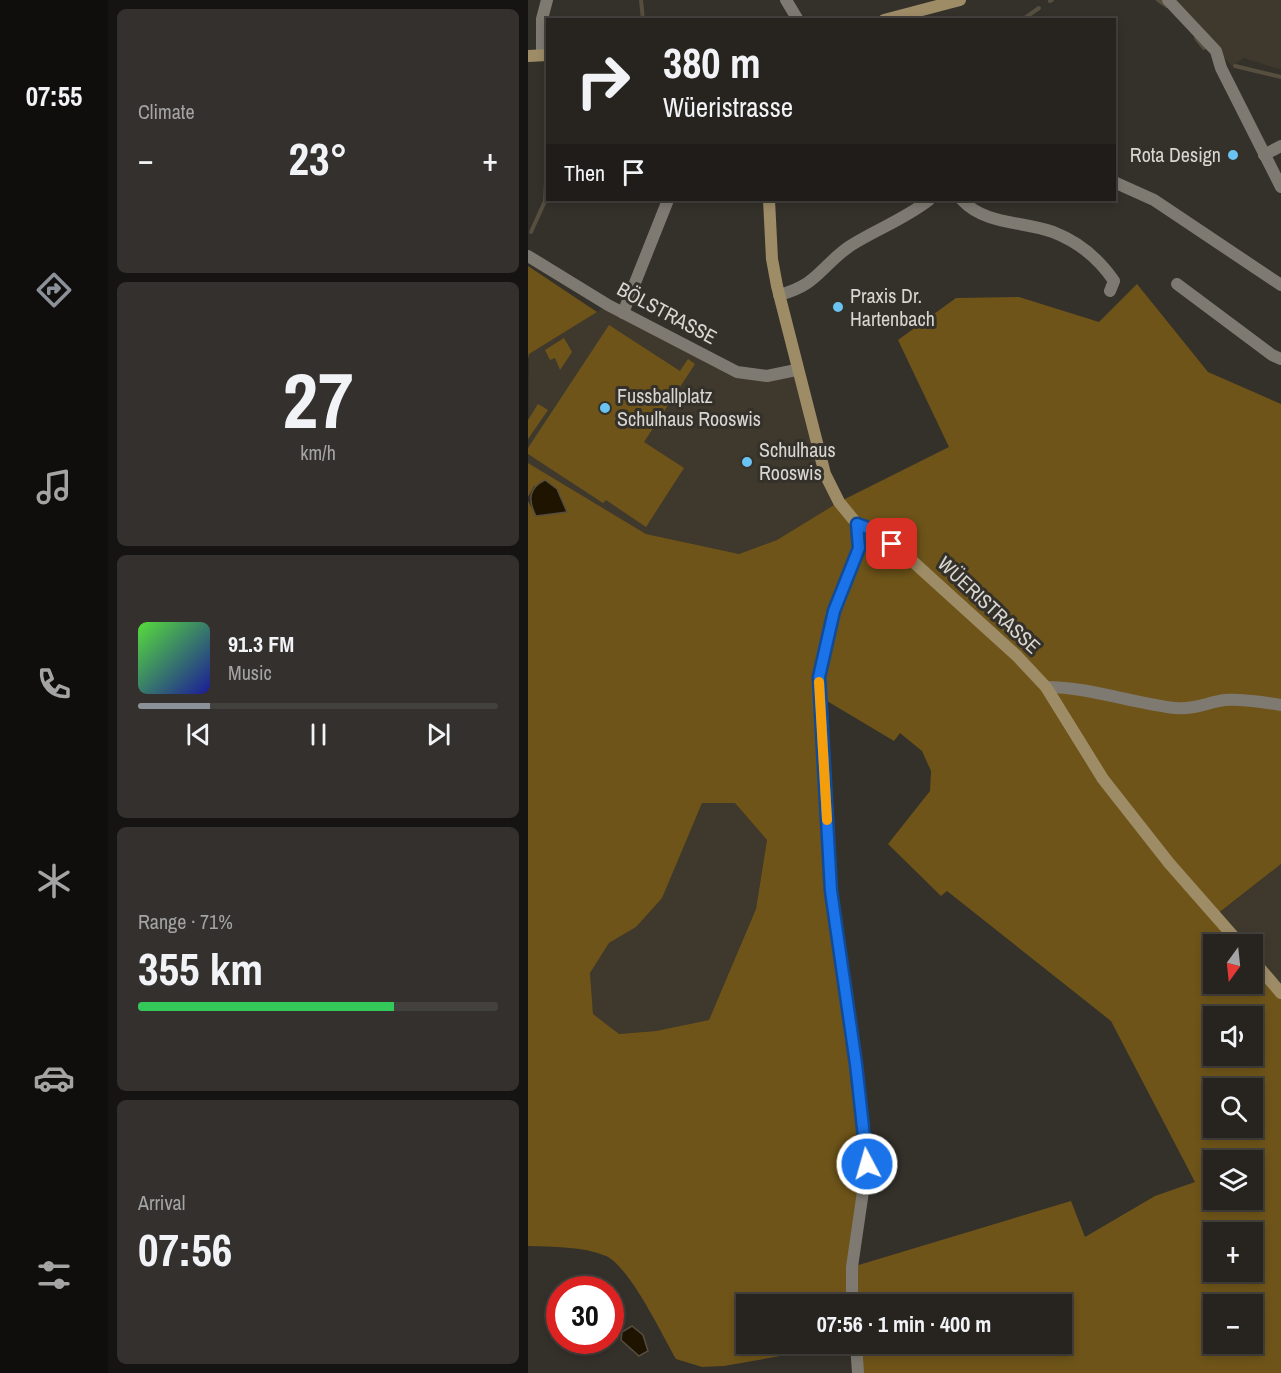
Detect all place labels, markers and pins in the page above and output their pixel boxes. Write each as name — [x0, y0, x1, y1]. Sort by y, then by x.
place label: Rota Design — [1130, 141, 1221, 168]
marker: Rota Design — [1226, 148, 1240, 162]
place label: Praxis Dr. Hartenbach — [850, 282, 935, 332]
marker: Praxis Dr. Hartenbach — [831, 300, 845, 314]
place label: Fussballplatz Schulhaus Rooswis — [617, 382, 761, 432]
marker: Fussballplatz Schulhaus Rooswis — [598, 401, 612, 415]
place label: Schulhaus Rooswis — [759, 436, 836, 486]
marker: Schulhaus Rooswis — [740, 455, 754, 469]
pin — [866, 518, 917, 569]

